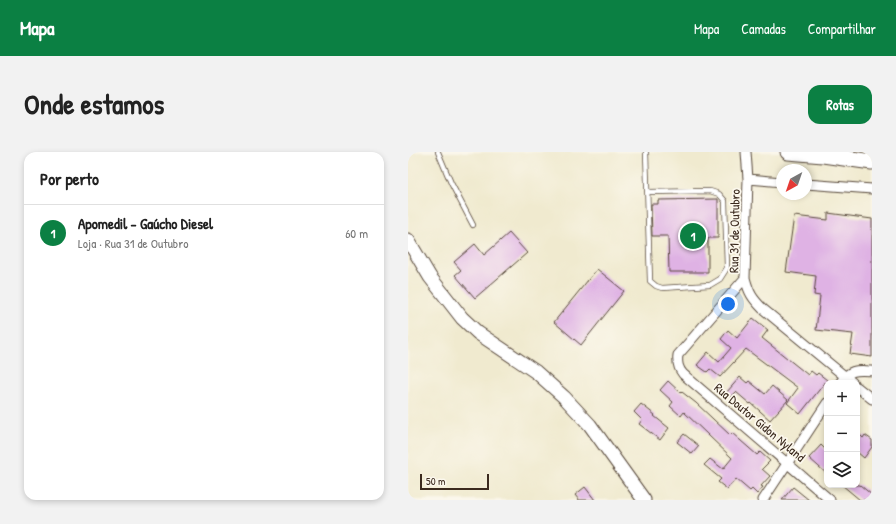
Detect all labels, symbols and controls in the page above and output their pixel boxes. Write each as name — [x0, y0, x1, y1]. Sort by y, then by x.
text: Mapa — [20, 15, 54, 41]
text: Mapa — [694, 19, 719, 38]
text: Camadas — [741, 19, 786, 38]
text: Compartilhar — [808, 19, 876, 38]
text: Onde estamos — [24, 85, 164, 123]
button: Rotas — [808, 85, 872, 124]
north arrow — [776, 164, 812, 200]
text: Por perto — [40, 167, 99, 190]
street label: Rua 31 de Outubro — [724, 189, 744, 273]
text: Apomedil - Gaúcho Diesel — [78, 213, 213, 234]
pin: 1 — [680, 221, 706, 251]
text: 1 — [51, 224, 55, 242]
text: 60 m — [345, 224, 368, 242]
text: Loja · Rua 31 de Outubro — [78, 234, 188, 252]
your location — [718, 294, 738, 314]
street label: Rua Doutor Gidon Nyland — [711, 379, 809, 465]
map controls — [824, 380, 860, 488]
button: + — [824, 380, 860, 416]
button: − — [824, 416, 860, 452]
button: layers — [824, 452, 860, 488]
scale bar — [420, 472, 489, 491]
text: 50 m — [426, 474, 446, 488]

